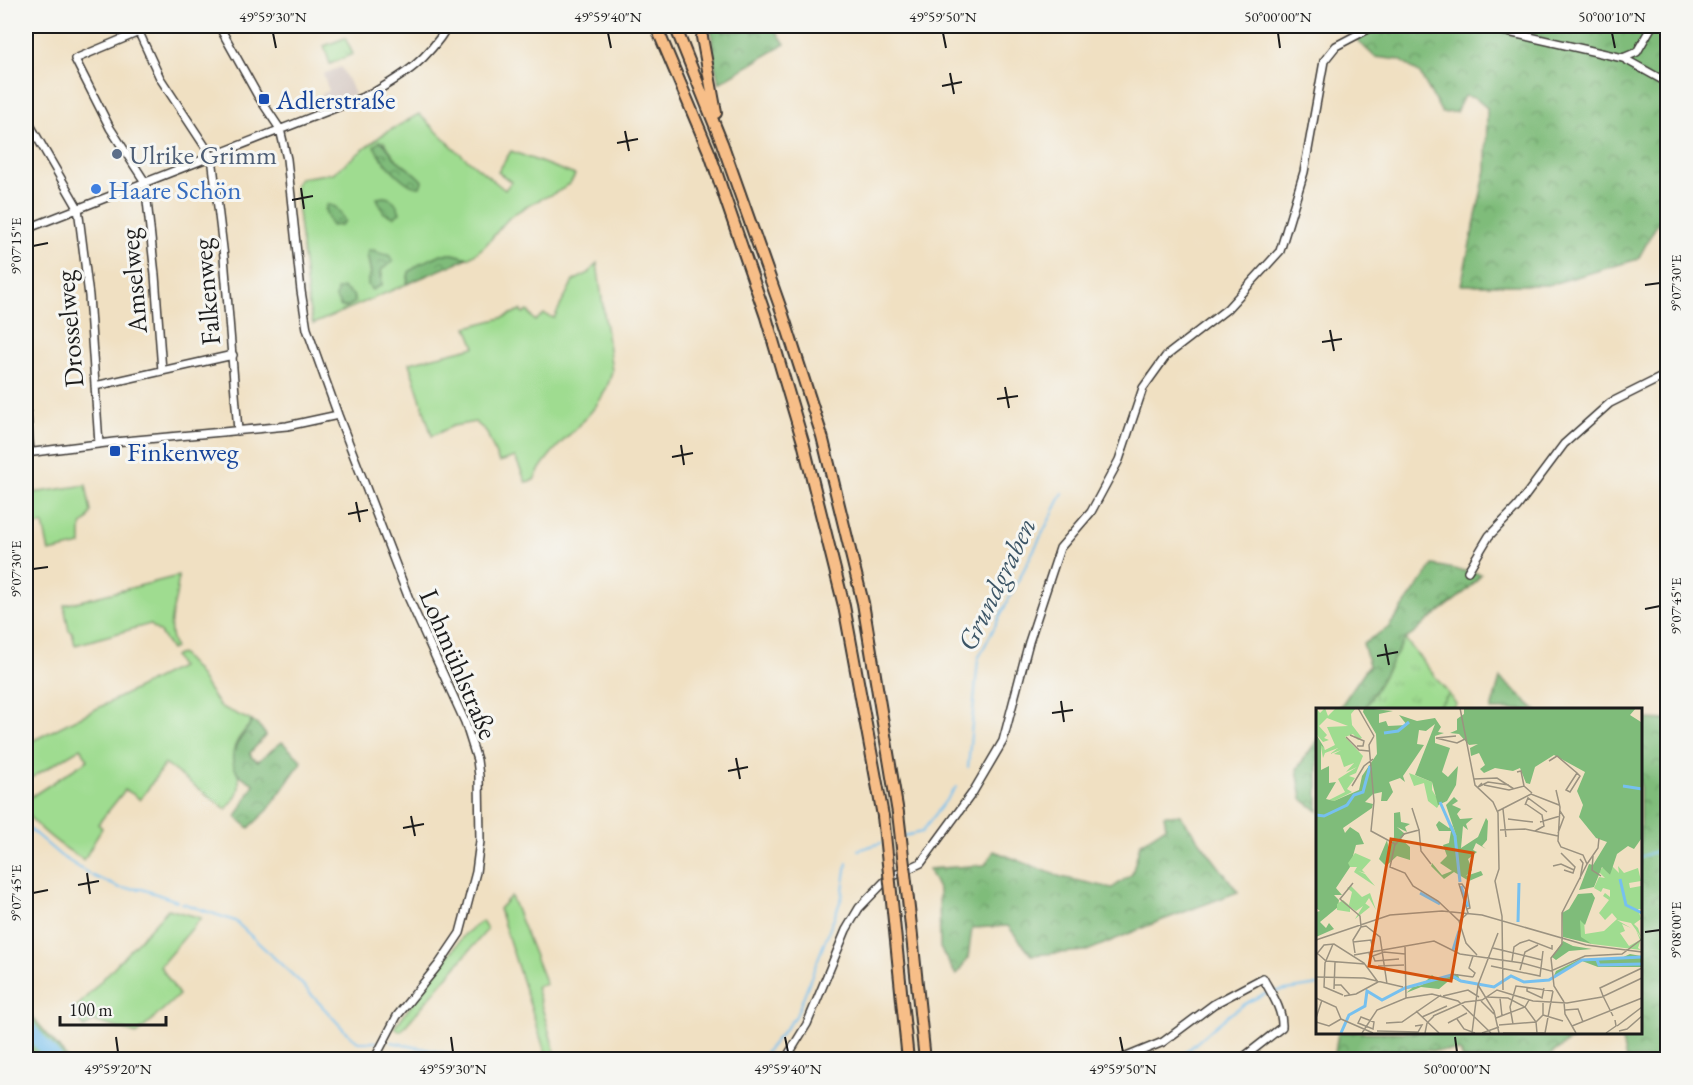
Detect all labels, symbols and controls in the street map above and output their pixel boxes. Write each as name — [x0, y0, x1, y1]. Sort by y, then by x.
text: 49°59'30"N — [239, 7, 307, 26]
text: 49°59'40"N — [574, 7, 642, 26]
text: 49°59'50"N — [909, 7, 977, 26]
text: 50°00'00"N — [1244, 7, 1312, 26]
text: 50°00'10"N — [1578, 7, 1646, 26]
place label: Adlerstraße — [275, 82, 396, 117]
marker: Adlerstraße — [257, 92, 271, 106]
place label: Ulrike Grimm — [129, 137, 277, 172]
marker: Ulrike Grimm — [110, 147, 124, 161]
place label: Haare Schön — [108, 172, 241, 207]
marker: Haare Schön — [89, 182, 103, 196]
text: 9°07'15"E — [6, 217, 25, 274]
street label: Amselweg — [111, 227, 155, 336]
street label: Falkenweg — [184, 237, 228, 347]
text: 9°07'30"E — [1666, 254, 1685, 311]
street label: Drosselweg — [46, 269, 92, 389]
place label: Finkenweg — [127, 434, 239, 469]
marker: Finkenweg — [108, 444, 122, 458]
water label: Grundgraben — [948, 511, 1044, 657]
text: 9°07'30"E — [6, 540, 25, 597]
text: 9°07'45"E — [1666, 577, 1685, 634]
street label: Lohmühlstraße — [412, 584, 506, 744]
inset map — [1316, 708, 1642, 1034]
text: 9°07'45"E — [6, 864, 25, 921]
text: 9°08'00"E — [1666, 901, 1685, 958]
scale bar — [60, 989, 166, 1027]
text: 100 m — [69, 998, 113, 1021]
text: 49°59'20"N — [84, 1059, 152, 1078]
text: 49°59'30"N — [419, 1059, 487, 1078]
text: 49°59'40"N — [754, 1059, 822, 1078]
text: 49°59'50"N — [1089, 1059, 1157, 1078]
text: 50°00'00"N — [1423, 1059, 1491, 1078]

